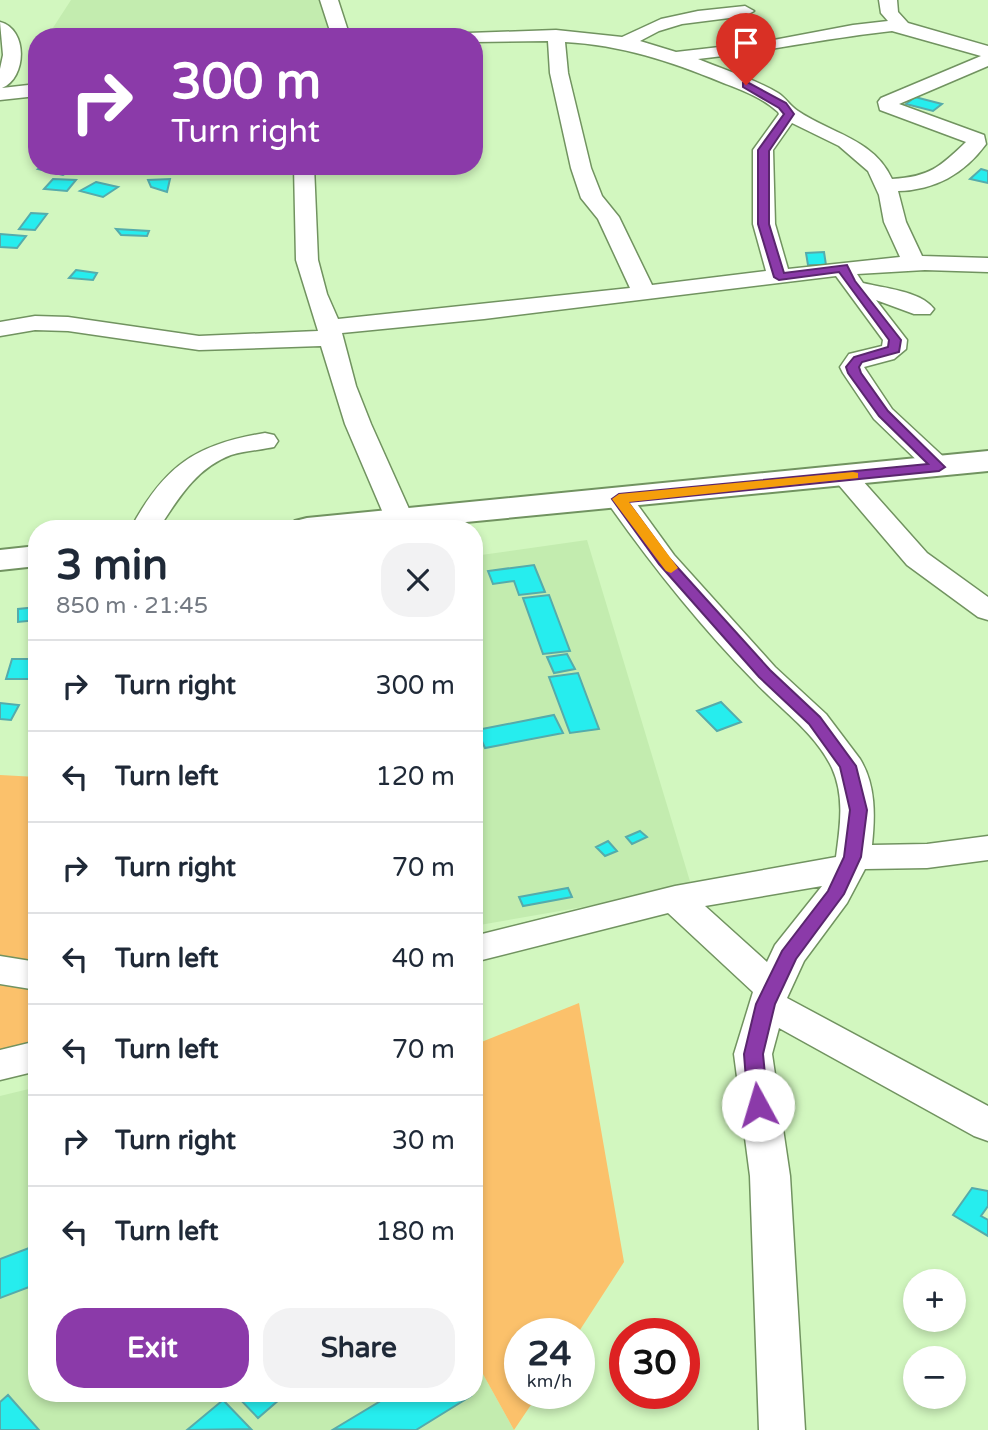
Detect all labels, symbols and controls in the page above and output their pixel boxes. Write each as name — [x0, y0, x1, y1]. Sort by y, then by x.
pin — [716, 13, 776, 85]
icon: arrive — [727, 24, 765, 62]
text: 300 m — [171, 53, 321, 112]
icon: right — [56, 56, 147, 147]
text: Turn right — [171, 113, 320, 151]
text: 3 min — [56, 540, 168, 591]
button: close — [381, 543, 455, 617]
text: 850 m · 21:45 — [56, 592, 208, 620]
icon: right — [56, 667, 94, 705]
text: Turn right — [115, 670, 236, 701]
text: 300 m — [375, 670, 455, 701]
icon: left — [56, 758, 94, 796]
text: Turn left — [115, 761, 218, 792]
text: 120 m — [375, 761, 455, 792]
icon: right — [56, 849, 94, 887]
text: Turn right — [115, 852, 236, 883]
text: 70 m — [392, 852, 455, 883]
icon: left — [56, 940, 94, 978]
text: Turn left — [115, 943, 218, 974]
text: 40 m — [392, 943, 455, 974]
icon: left — [56, 1031, 94, 1069]
text: Turn left — [115, 1034, 218, 1065]
text: 70 m — [392, 1034, 455, 1065]
position arrow — [721, 1068, 795, 1142]
icon: right — [56, 1122, 94, 1160]
text: Turn right — [115, 1125, 236, 1156]
text: 30 m — [392, 1125, 455, 1156]
icon: left — [56, 1213, 94, 1251]
text: Turn left — [115, 1216, 218, 1247]
text: 180 m — [375, 1216, 455, 1247]
map controls — [903, 1269, 966, 1409]
button: + — [903, 1269, 966, 1332]
button: Exit — [56, 1308, 249, 1388]
button: Share — [263, 1308, 455, 1388]
speed limit sign: 30 — [609, 1318, 700, 1409]
text: 24 — [528, 1333, 571, 1375]
button: − — [903, 1346, 966, 1409]
text: km/h — [527, 1370, 572, 1392]

